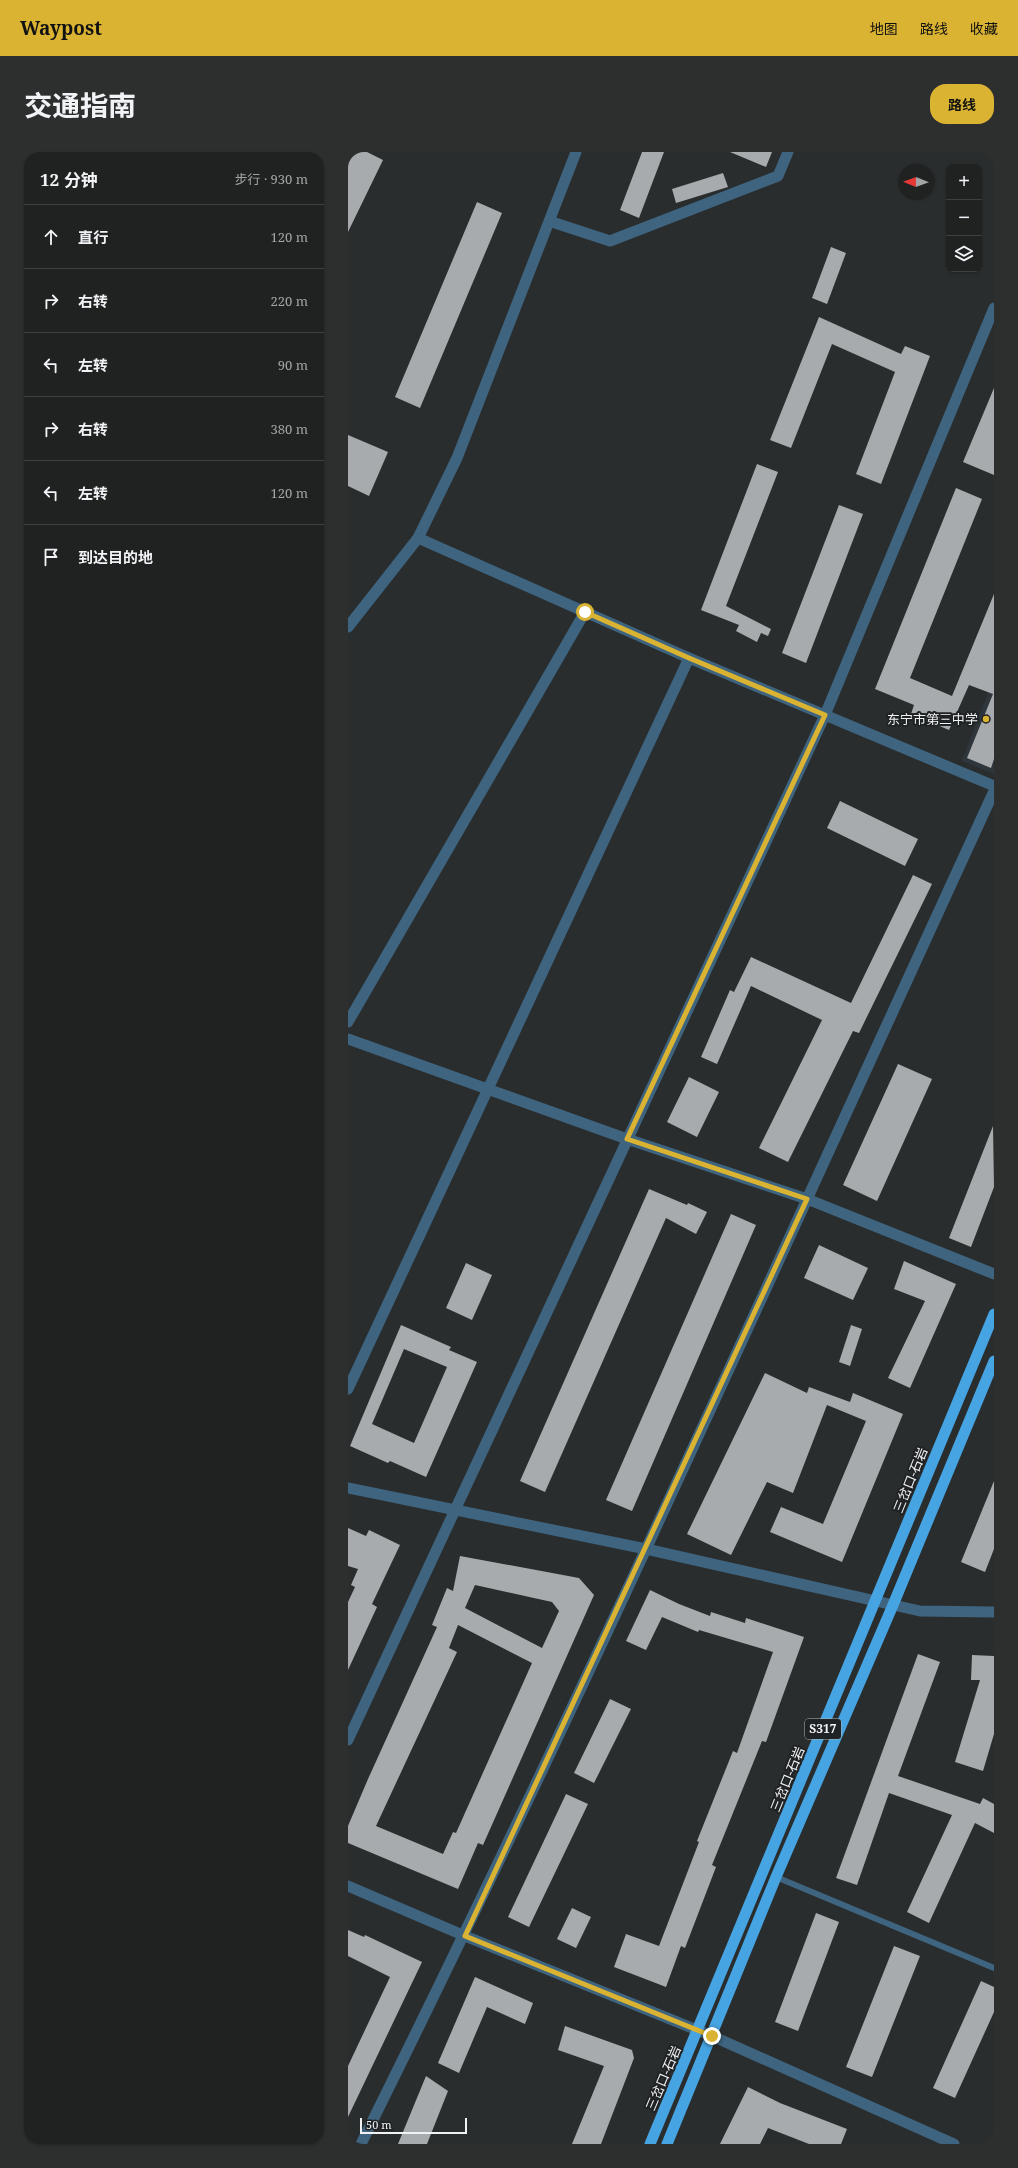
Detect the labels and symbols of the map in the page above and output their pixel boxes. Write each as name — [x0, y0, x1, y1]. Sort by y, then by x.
north arrow — [898, 164, 934, 200]
route start — [576, 603, 594, 621]
place label: 东宁市第三中学 — [887, 710, 978, 728]
marker: 东宁市第三中学 — [981, 714, 991, 724]
street label: 三岔口-石岩 — [889, 1445, 931, 1515]
road number: S317 — [805, 1719, 841, 1739]
street label: 三岔口-石岩 — [766, 1744, 808, 1814]
route end — [703, 2027, 721, 2045]
street label: 三岔口-石岩 — [641, 2043, 685, 2113]
scale bar — [360, 2116, 467, 2135]

